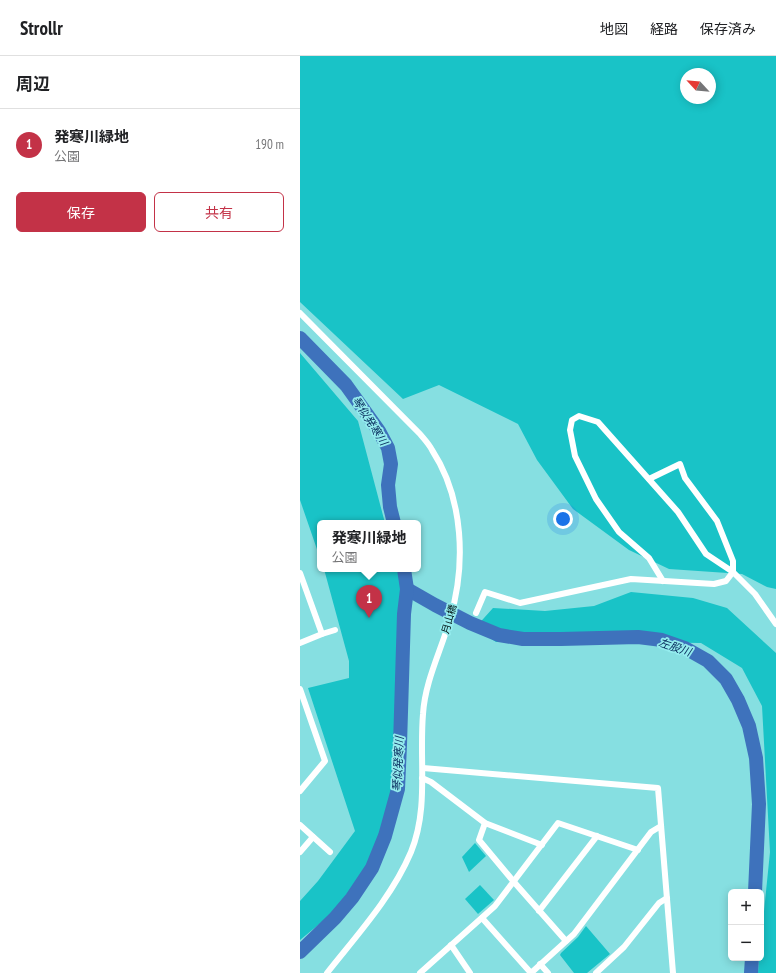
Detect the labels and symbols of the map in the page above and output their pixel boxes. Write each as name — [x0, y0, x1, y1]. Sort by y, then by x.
north arrow — [680, 68, 716, 104]
water label: 琴似発寒川 — [349, 394, 391, 449]
your location — [553, 509, 573, 529]
pin: 1 — [356, 585, 382, 618]
street label: 月山橋 — [439, 603, 459, 635]
water label: 左股川 — [657, 635, 694, 659]
water label: 琴似発寒川 — [390, 735, 406, 792]

